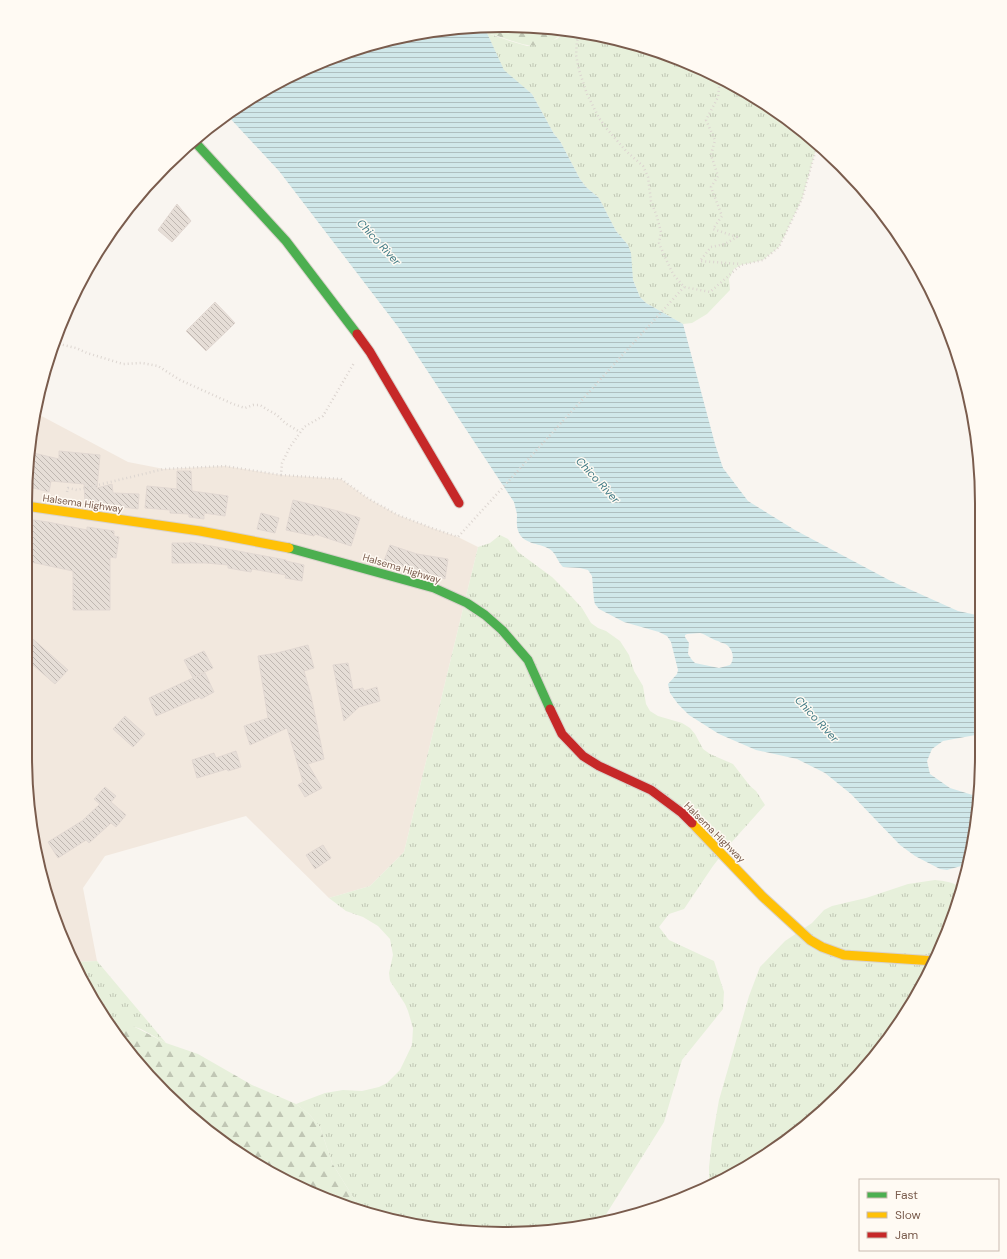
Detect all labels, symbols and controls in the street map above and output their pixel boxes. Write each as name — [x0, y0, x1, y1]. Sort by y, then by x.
water label: Chico River — [354, 216, 405, 269]
water label: Chico River — [573, 454, 624, 507]
street label: Halsema Highway — [42, 491, 124, 516]
street label: Halsema Highway — [361, 550, 443, 587]
water label: Chico River — [792, 693, 843, 746]
street label: Halsema Highway — [681, 799, 748, 866]
legend — [859, 1179, 999, 1251]
text: Fast — [895, 1187, 918, 1203]
text: Slow — [895, 1207, 921, 1223]
text: Jam — [895, 1227, 918, 1243]

